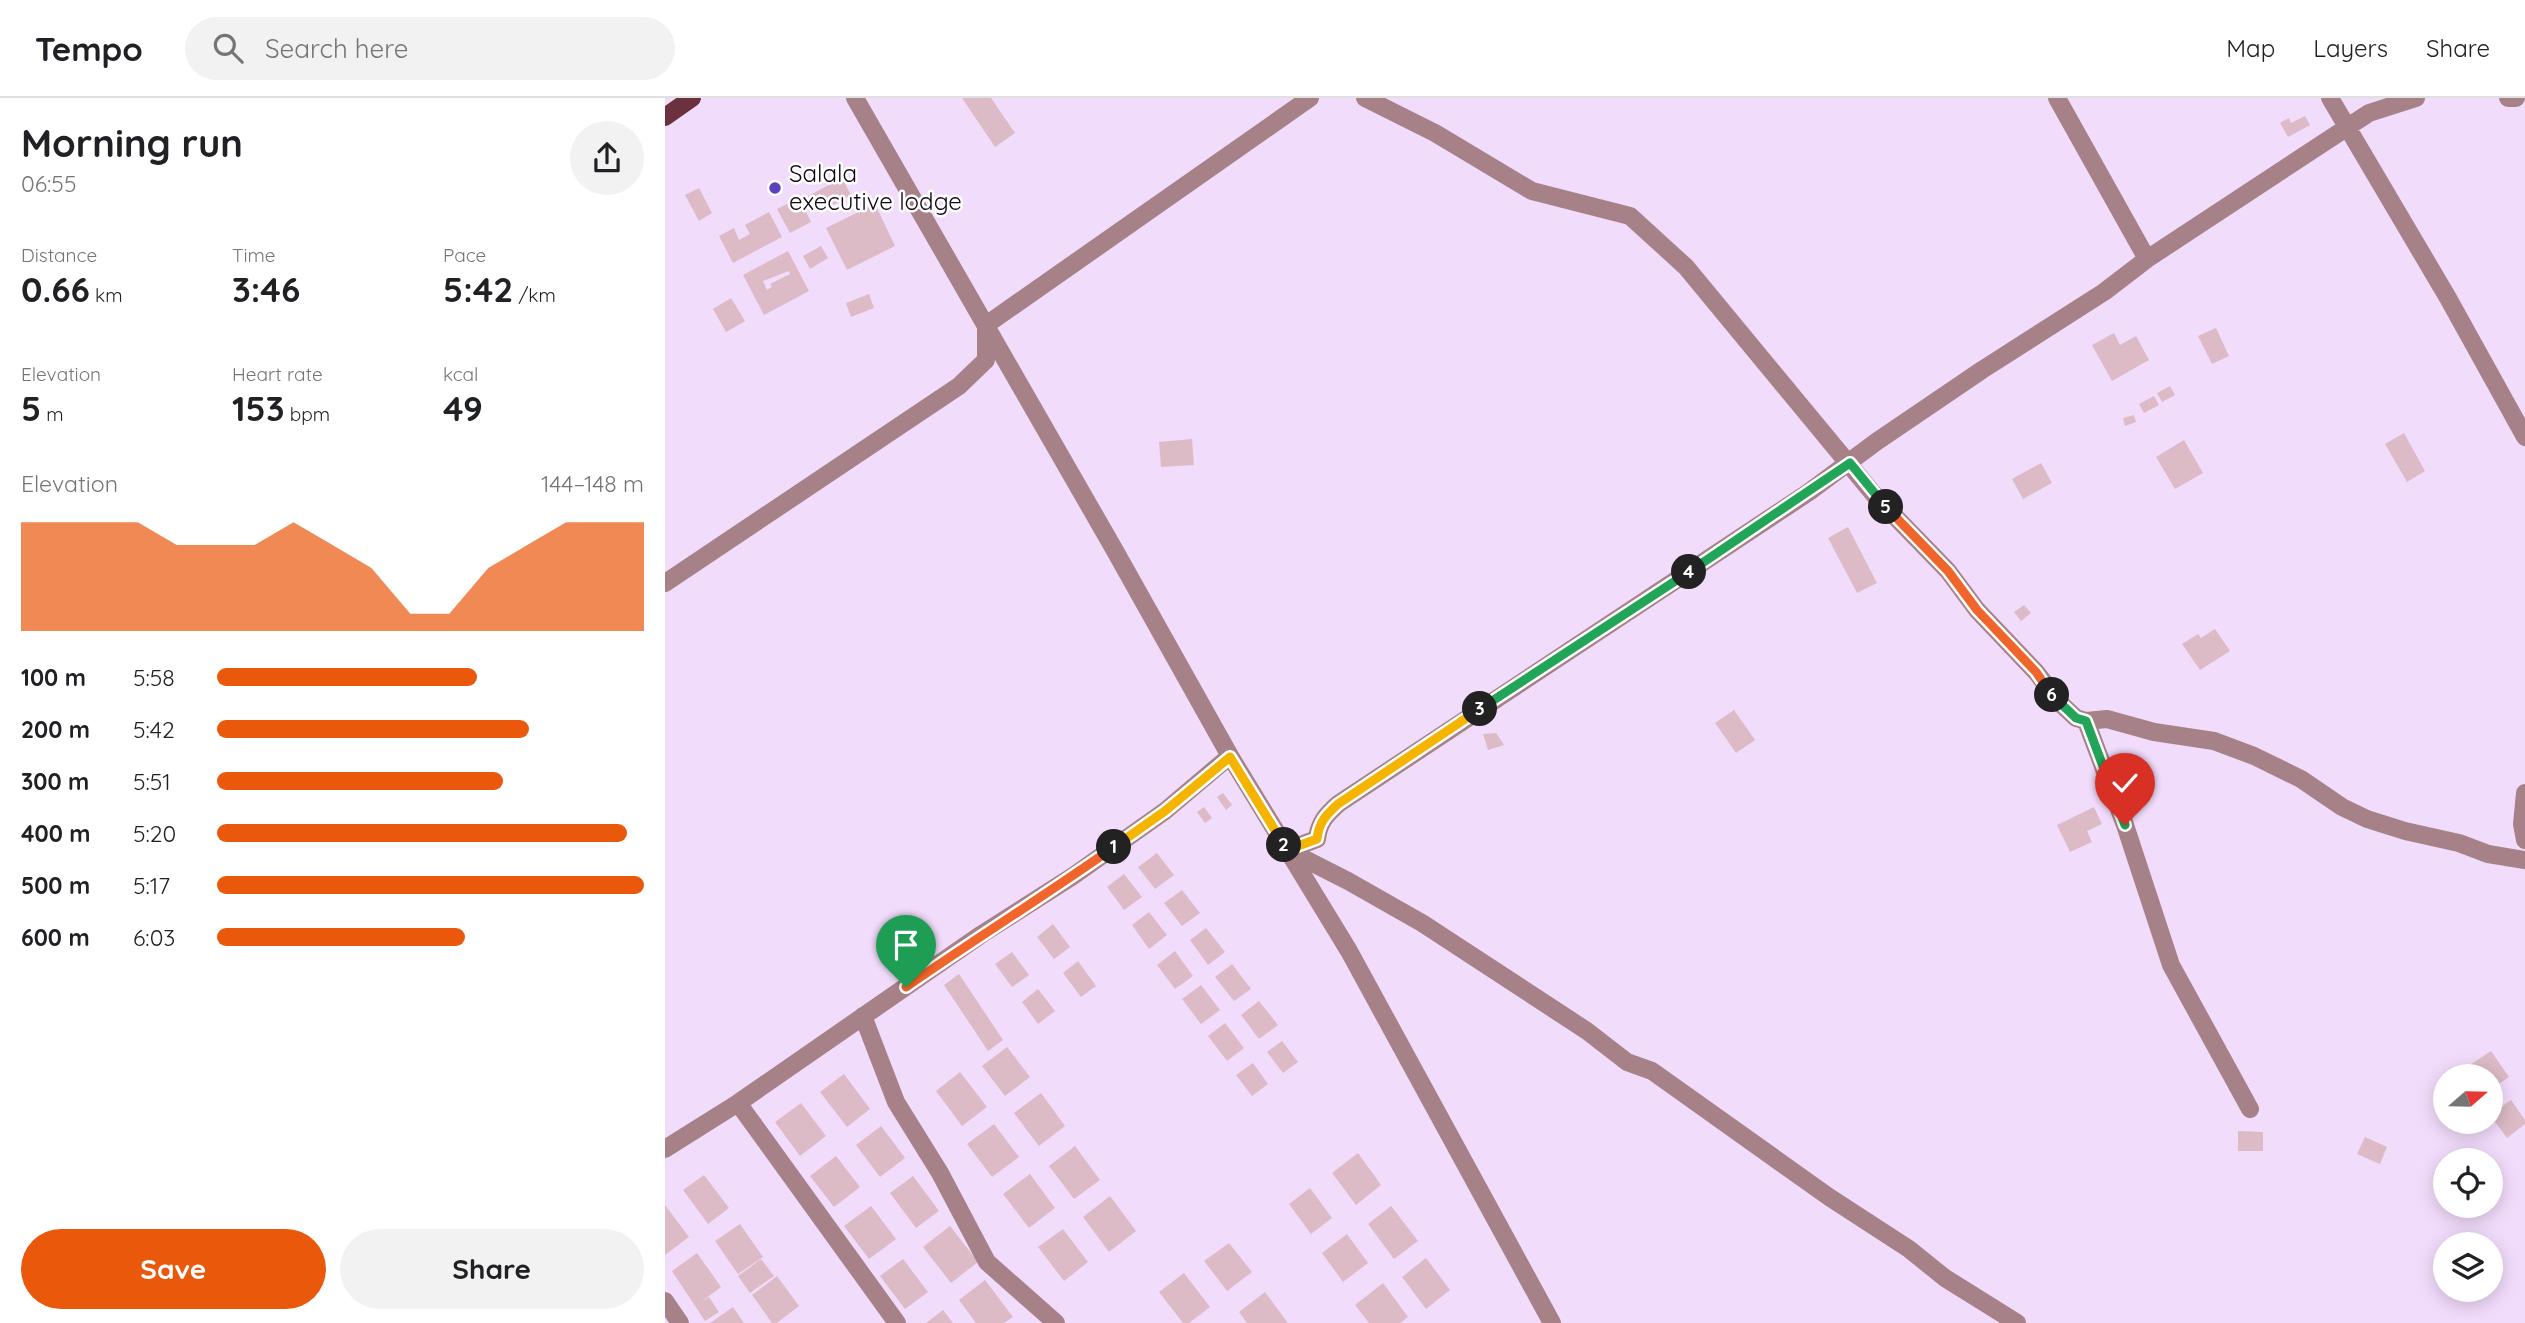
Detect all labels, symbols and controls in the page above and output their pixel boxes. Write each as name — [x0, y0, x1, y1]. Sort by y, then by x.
search box — [185, 17, 675, 80]
text: Tempo — [35, 28, 143, 69]
icon: search — [209, 29, 247, 67]
text: Search here — [265, 32, 408, 65]
text: Map — [2226, 33, 2275, 63]
text: Layers — [2313, 33, 2388, 63]
text: Share — [2426, 33, 2490, 63]
text: Morning run — [21, 119, 243, 167]
button: share — [570, 121, 644, 195]
place label: Salala executive lodge — [789, 158, 962, 216]
text: 06:55 — [21, 169, 76, 198]
marker: Salala executive lodge — [767, 180, 783, 196]
text: Distance — [21, 243, 97, 267]
text: Time — [232, 243, 276, 267]
text: Pace — [443, 243, 486, 267]
text: 0.66 — [21, 267, 90, 311]
text: 3:46 — [232, 267, 300, 311]
text: 5:42 — [443, 267, 513, 311]
text: km — [90, 283, 123, 307]
text: /km — [513, 283, 556, 307]
text: Elevation — [21, 362, 101, 386]
text: Heart rate — [232, 362, 323, 386]
text: kcal — [443, 362, 478, 386]
text: 5 — [21, 386, 41, 430]
text: 153 — [232, 386, 285, 430]
text: 49 — [443, 386, 483, 430]
text: m — [41, 402, 64, 426]
text: bpm — [285, 402, 330, 426]
text: Elevation — [21, 469, 118, 498]
text: 144–148 m — [541, 469, 644, 498]
pin: 5 — [1869, 490, 1903, 524]
text: 5 — [1880, 494, 1891, 518]
pin: 4 — [1671, 554, 1707, 589]
text: 4 — [1683, 559, 1694, 583]
text: 100 m — [21, 663, 86, 692]
text: 5:58 — [133, 663, 175, 692]
pin: 6 — [2035, 678, 2069, 712]
text: 6 — [2046, 682, 2057, 706]
pin: 3 — [1463, 692, 1497, 726]
text: 3 — [1474, 696, 1485, 720]
text: 200 m — [21, 715, 90, 744]
text: 5:42 — [133, 715, 175, 744]
pin — [2095, 753, 2155, 825]
icon: check — [2106, 764, 2144, 802]
text: 300 m — [21, 767, 89, 796]
text: 5:51 — [133, 767, 171, 796]
text: 400 m — [21, 819, 90, 848]
text: 5:20 — [133, 819, 176, 848]
pin: 2 — [1267, 828, 1301, 862]
pin: 1 — [1097, 830, 1131, 864]
text: 2 — [1278, 832, 1289, 856]
text: 1 — [1110, 834, 1117, 858]
text: 500 m — [21, 871, 90, 900]
text: 5:17 — [133, 871, 170, 900]
pin — [876, 915, 936, 987]
text: 600 m — [21, 923, 90, 952]
text: 6:03 — [133, 923, 175, 952]
icon: arrive — [887, 926, 925, 964]
north arrow — [2433, 1064, 2503, 1134]
map controls — [2433, 1064, 2503, 1302]
button: locate — [2433, 1148, 2503, 1218]
button: Save — [21, 1229, 326, 1309]
button: Share — [340, 1229, 644, 1309]
button: layers — [2433, 1232, 2503, 1302]

